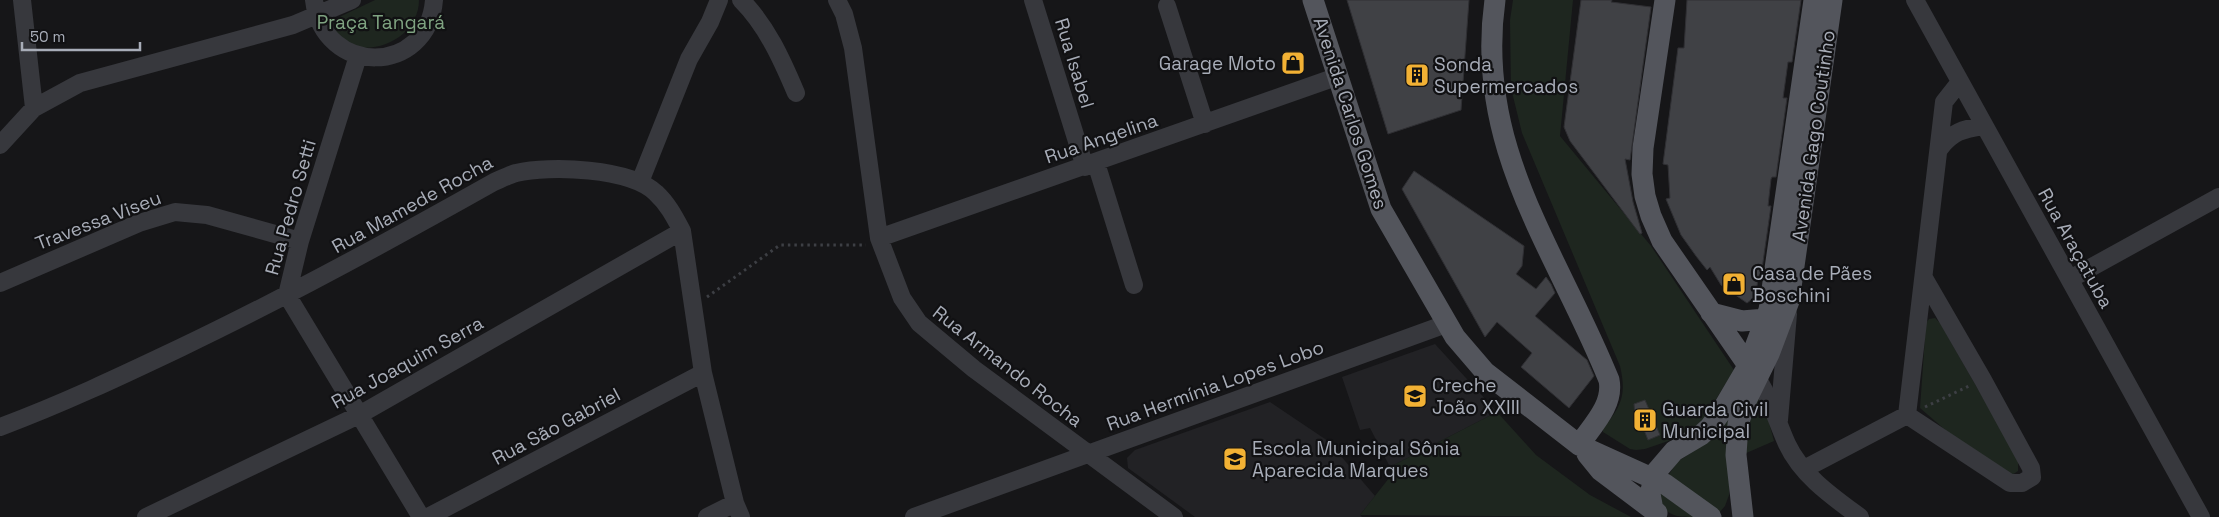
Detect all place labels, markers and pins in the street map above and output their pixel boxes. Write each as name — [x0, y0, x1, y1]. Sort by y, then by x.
shop icon: Garage Moto — [1280, 50, 1306, 76]
place label: Garage Moto — [1159, 51, 1276, 76]
place label: Sonda Supermercados — [1434, 52, 1578, 99]
building icon: Sonda Supermercados — [1404, 62, 1430, 88]
place label: Casa de Pães Boschini — [1752, 261, 1872, 308]
shop icon: Casa de Pães Boschini — [1721, 271, 1747, 297]
place label: Creche João XXIII — [1432, 373, 1520, 420]
school or university icon: Creche João XXIII — [1402, 383, 1428, 409]
place label: Guarda Civil Municipal — [1662, 397, 1768, 444]
building icon: Guarda Civil Municipal — [1632, 407, 1658, 433]
place label: Escola Municipal Sônia Aparecida Marques — [1252, 436, 1460, 483]
school or university icon: Escola Municipal Sônia Aparecida Marques — [1222, 446, 1248, 472]

